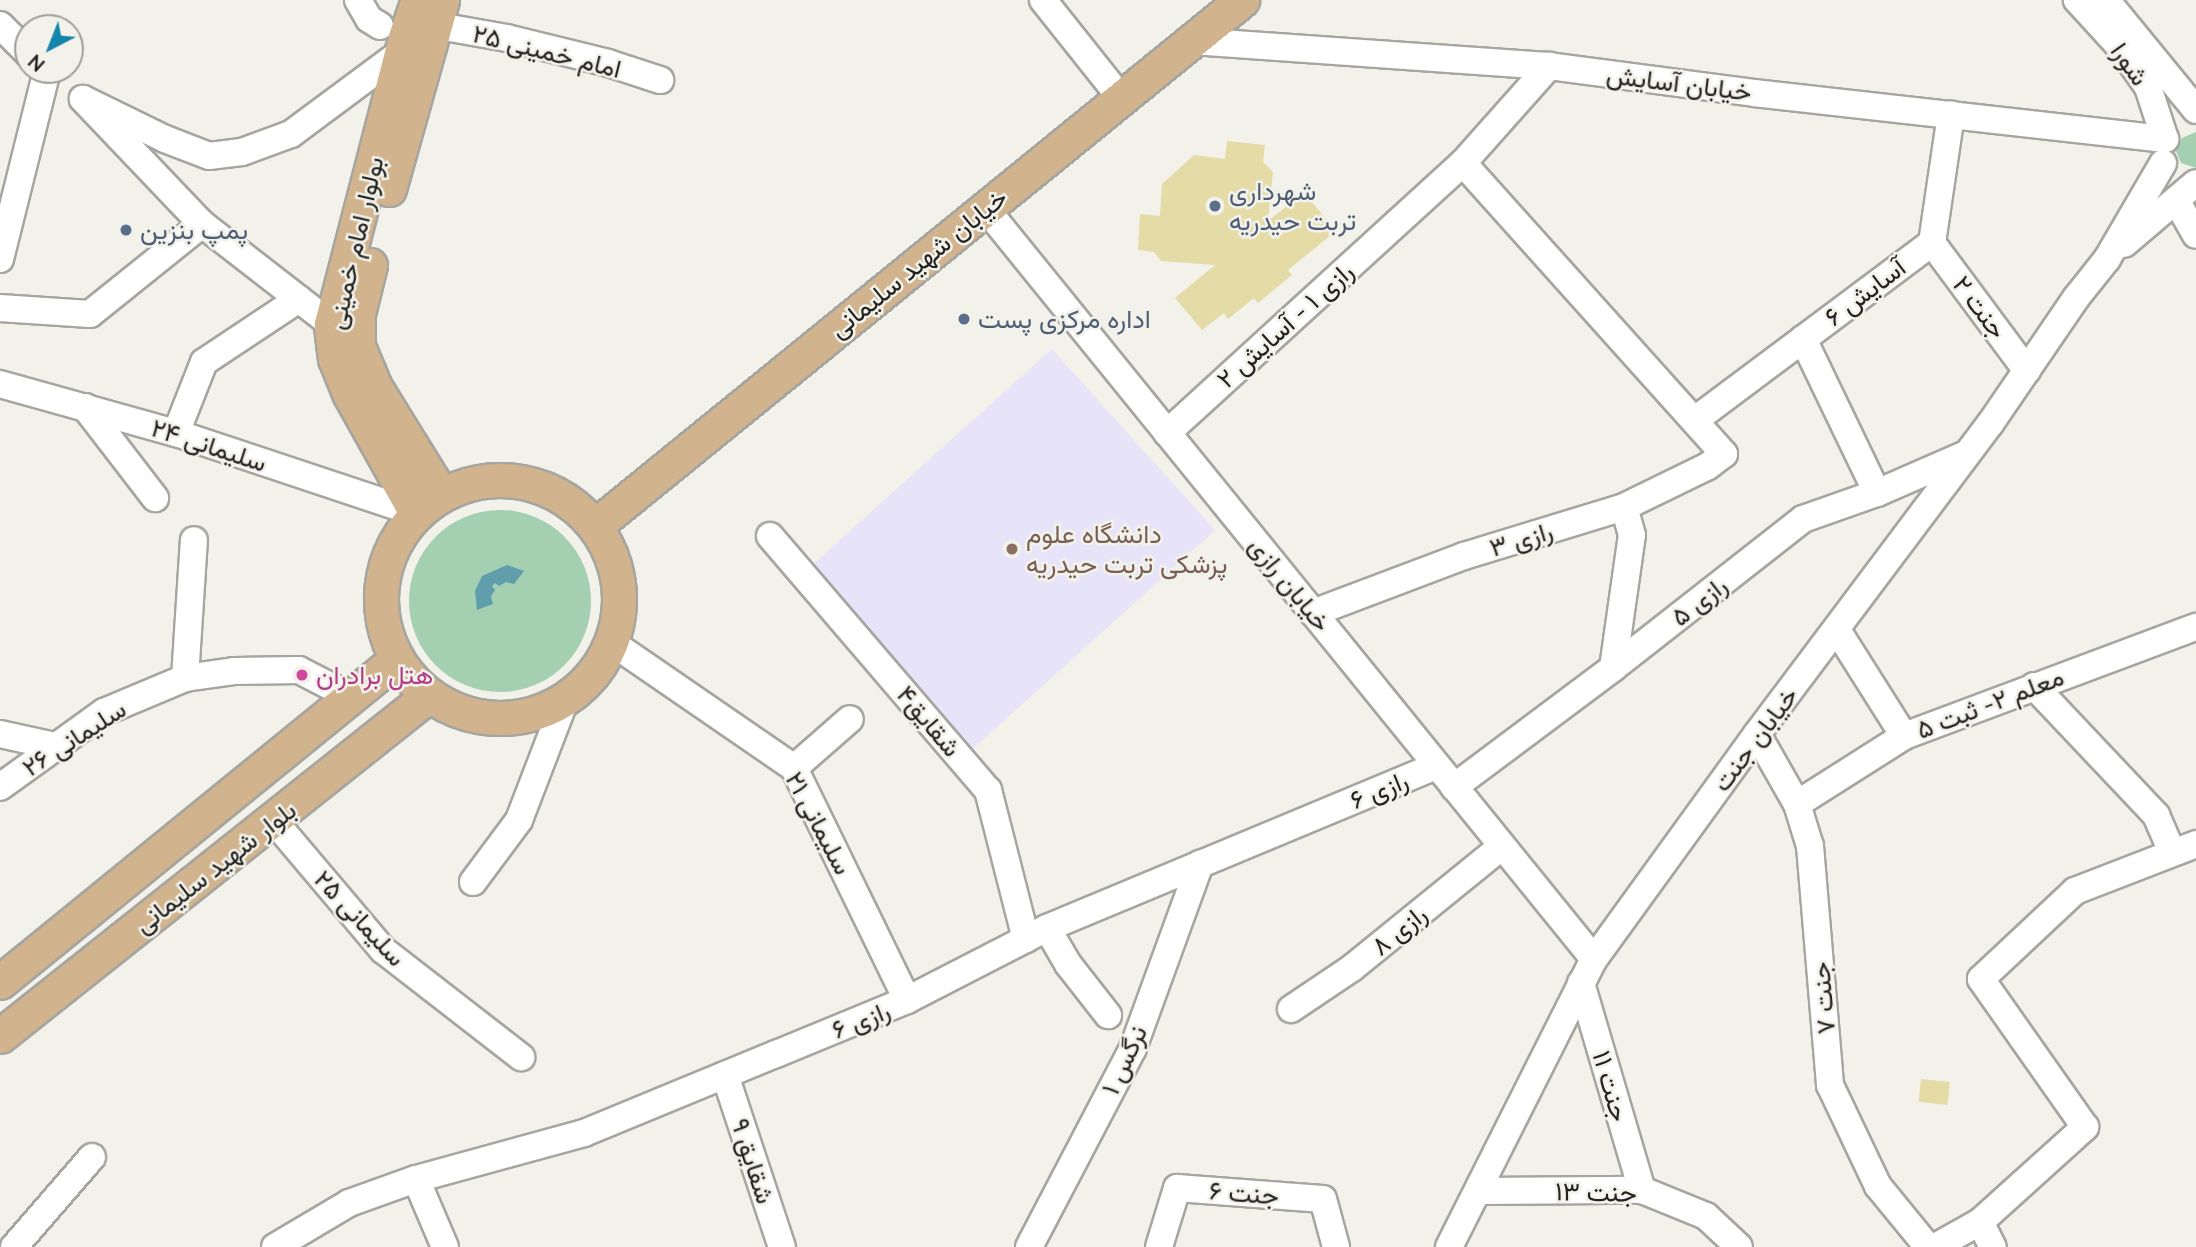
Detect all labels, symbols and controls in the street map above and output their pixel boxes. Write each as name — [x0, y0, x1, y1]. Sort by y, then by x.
north arrow — [14, 14, 84, 84]
street label: امام خمینی ۲۵ — [469, 17, 625, 85]
street label: شورا — [2104, 37, 2156, 91]
text: N — [23, 49, 50, 77]
street label: خیابان آسایش — [1605, 59, 1753, 107]
street label: بولوار امام خمینی — [320, 154, 390, 332]
place label: شهرداری تربت حیدریه — [1229, 175, 1356, 236]
street label: خیابان شهید سلیمانی — [823, 182, 1013, 344]
marker: شهرداری تربت حیدریه — [1207, 198, 1223, 214]
place label: پمپ بنزین — [140, 214, 248, 246]
marker: پمپ بنزین — [118, 222, 134, 238]
street label: آسایش ۶ — [1818, 252, 1912, 332]
street label: رازی ۱ - آسایش ۲ — [1210, 255, 1360, 395]
street label: جنت ۲ — [1946, 269, 2014, 345]
place label: اداره مرکزی پست — [978, 303, 1151, 335]
marker: اداره مرکزی پست — [956, 311, 972, 327]
street label: سلیمانی ۲۴ — [147, 412, 271, 478]
street label: رازی ۳ — [1486, 515, 1556, 563]
place label: دانشگاه علوم پزشکی تربت حیدریه — [1026, 518, 1228, 580]
street label: خیابان رازی — [1242, 530, 1338, 638]
marker: دانشگاه علوم پزشکی تربت حیدریه — [1004, 541, 1020, 557]
street label: رازی ۵ — [1665, 569, 1733, 633]
place label: هتل برادران — [316, 659, 433, 691]
street label: معلم ۲- ثبت ۵ — [1912, 661, 2068, 745]
marker: هتل برادران — [294, 667, 310, 683]
street label: شقایق۴ — [890, 679, 968, 763]
street label: خیابان جنت — [1706, 681, 1804, 797]
street label: سلیمانی ۲۶ — [16, 693, 132, 783]
street label: رازی ۶ — [1345, 764, 1413, 816]
street label: سلیمانی ۲۱ — [779, 766, 859, 880]
street label: بلوار شهید سلیمانی — [128, 794, 302, 940]
street label: سلیمانی ۲۵ — [308, 864, 412, 972]
street label: رازی ۸ — [1365, 898, 1433, 962]
street label: جنت ۷ — [1804, 961, 1842, 1035]
street label: رازی ۶ — [827, 994, 895, 1046]
street label: نرگس ۱ — [1094, 1020, 1154, 1100]
street label: جنت ۱۱ — [1586, 1047, 1636, 1125]
street label: شقایق ۹ — [725, 1114, 781, 1208]
street label: جنت ۶ — [1208, 1175, 1280, 1211]
street label: جنت ۱۳ — [1555, 1176, 1637, 1208]

